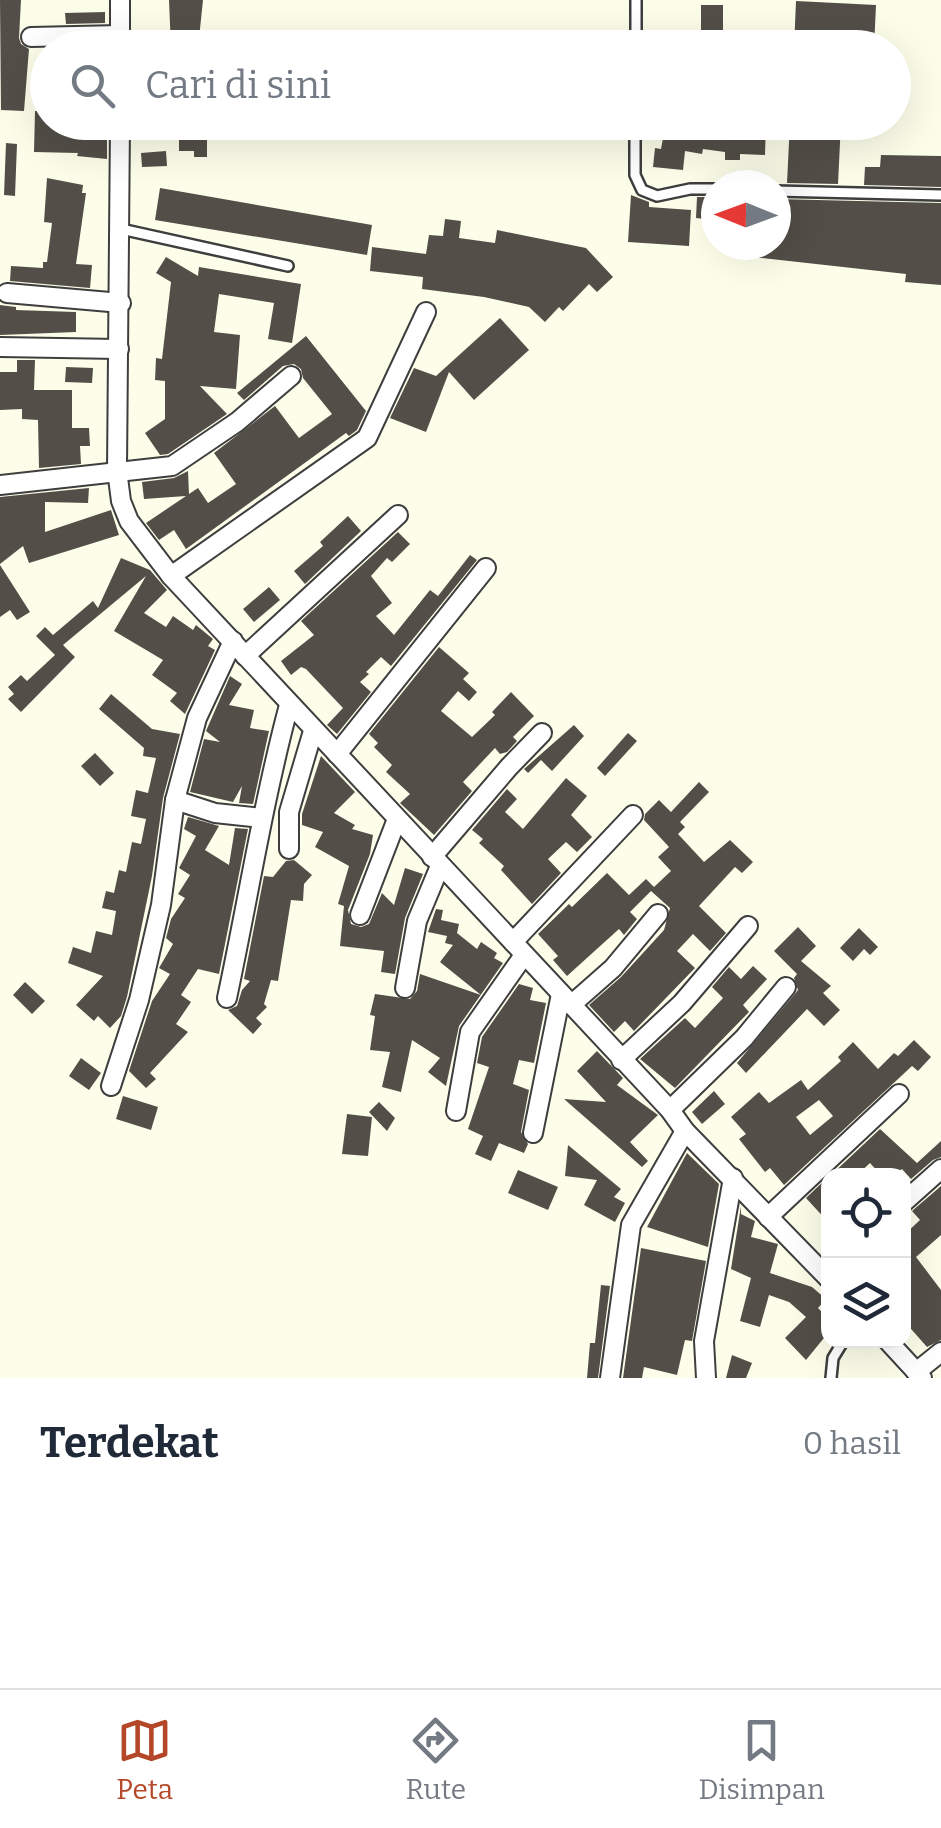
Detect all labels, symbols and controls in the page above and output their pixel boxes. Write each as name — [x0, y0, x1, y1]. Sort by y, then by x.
search box — [30, 30, 911, 140]
icon: search — [65, 58, 120, 113]
text: Cari di sini — [145, 62, 331, 108]
north arrow — [701, 170, 791, 260]
map controls — [821, 1168, 911, 1348]
button: locate — [821, 1168, 911, 1258]
button: layers — [821, 1258, 911, 1348]
text: Terdekat — [40, 1418, 219, 1468]
text: 0 hasil — [803, 1424, 901, 1462]
tab: Peta — [116, 1713, 173, 1806]
tab: Rute — [406, 1713, 466, 1806]
tab: Disimpan — [699, 1713, 825, 1806]

